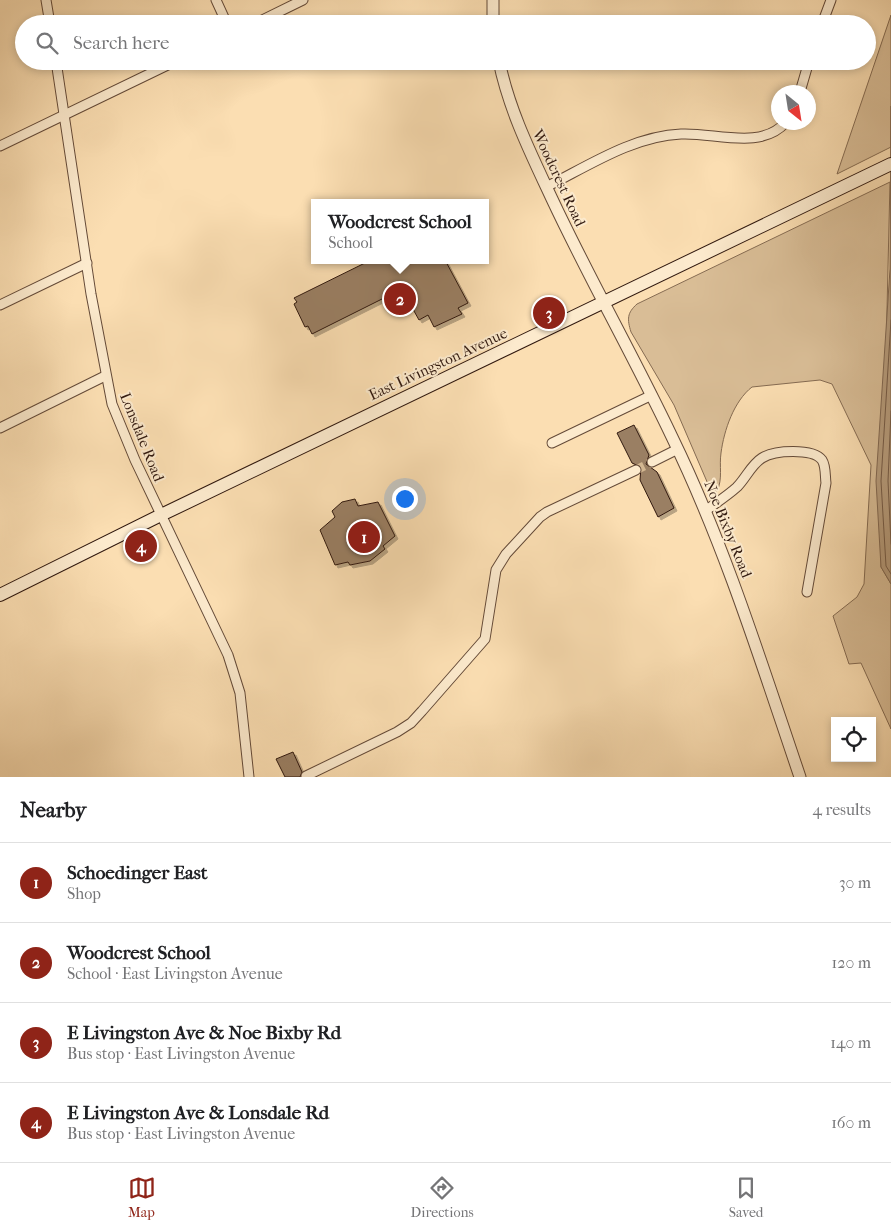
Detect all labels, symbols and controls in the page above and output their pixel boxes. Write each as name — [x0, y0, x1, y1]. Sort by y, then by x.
search box — [15, 15, 876, 70]
icon: search — [33, 29, 61, 57]
text: Search here — [73, 32, 169, 54]
north arrow — [771, 85, 816, 130]
street label: Woodcrest Road — [528, 126, 590, 230]
popup — [311, 199, 489, 264]
text: Woodcrest School — [328, 211, 472, 233]
text: School — [328, 233, 373, 252]
pin: 2 — [384, 280, 416, 318]
pin: 3 — [533, 294, 565, 332]
street label: East Livingston Avenue — [366, 324, 511, 404]
street label: Lonsdale Road — [116, 390, 168, 485]
street label: Noe Bixby Road — [700, 478, 756, 581]
your location — [392, 486, 418, 512]
pin: 1 — [348, 518, 380, 556]
pin: 4 — [125, 527, 157, 565]
map controls — [831, 717, 876, 762]
button: locate — [831, 717, 876, 762]
text: Nearby — [20, 798, 86, 822]
text: 4 results — [813, 800, 871, 819]
text: Schoedinger East — [67, 862, 208, 884]
text: 1 — [33, 873, 39, 892]
text: 30 m — [839, 873, 871, 892]
text: Shop — [67, 884, 101, 903]
text: Woodcrest School — [67, 942, 211, 964]
text: 2 — [32, 953, 40, 972]
text: 120 m — [832, 953, 871, 972]
text: School · East Livingston Avenue — [67, 964, 283, 983]
text: E Livingston Ave & Noe Bixby Rd — [67, 1022, 341, 1044]
text: 3 — [33, 1033, 39, 1052]
text: 140 m — [830, 1033, 871, 1052]
text: Bus stop · East Livingston Avenue — [67, 1044, 295, 1063]
text: E Livingston Ave & Lonsdale Rd — [67, 1102, 329, 1124]
text: 4 — [31, 1113, 41, 1132]
text: 160 m — [831, 1113, 871, 1132]
text: Bus stop · East Livingston Avenue — [67, 1124, 295, 1143]
tab: Map — [128, 1174, 156, 1221]
tab: Directions — [411, 1174, 474, 1221]
tab: Saved — [729, 1174, 763, 1221]

